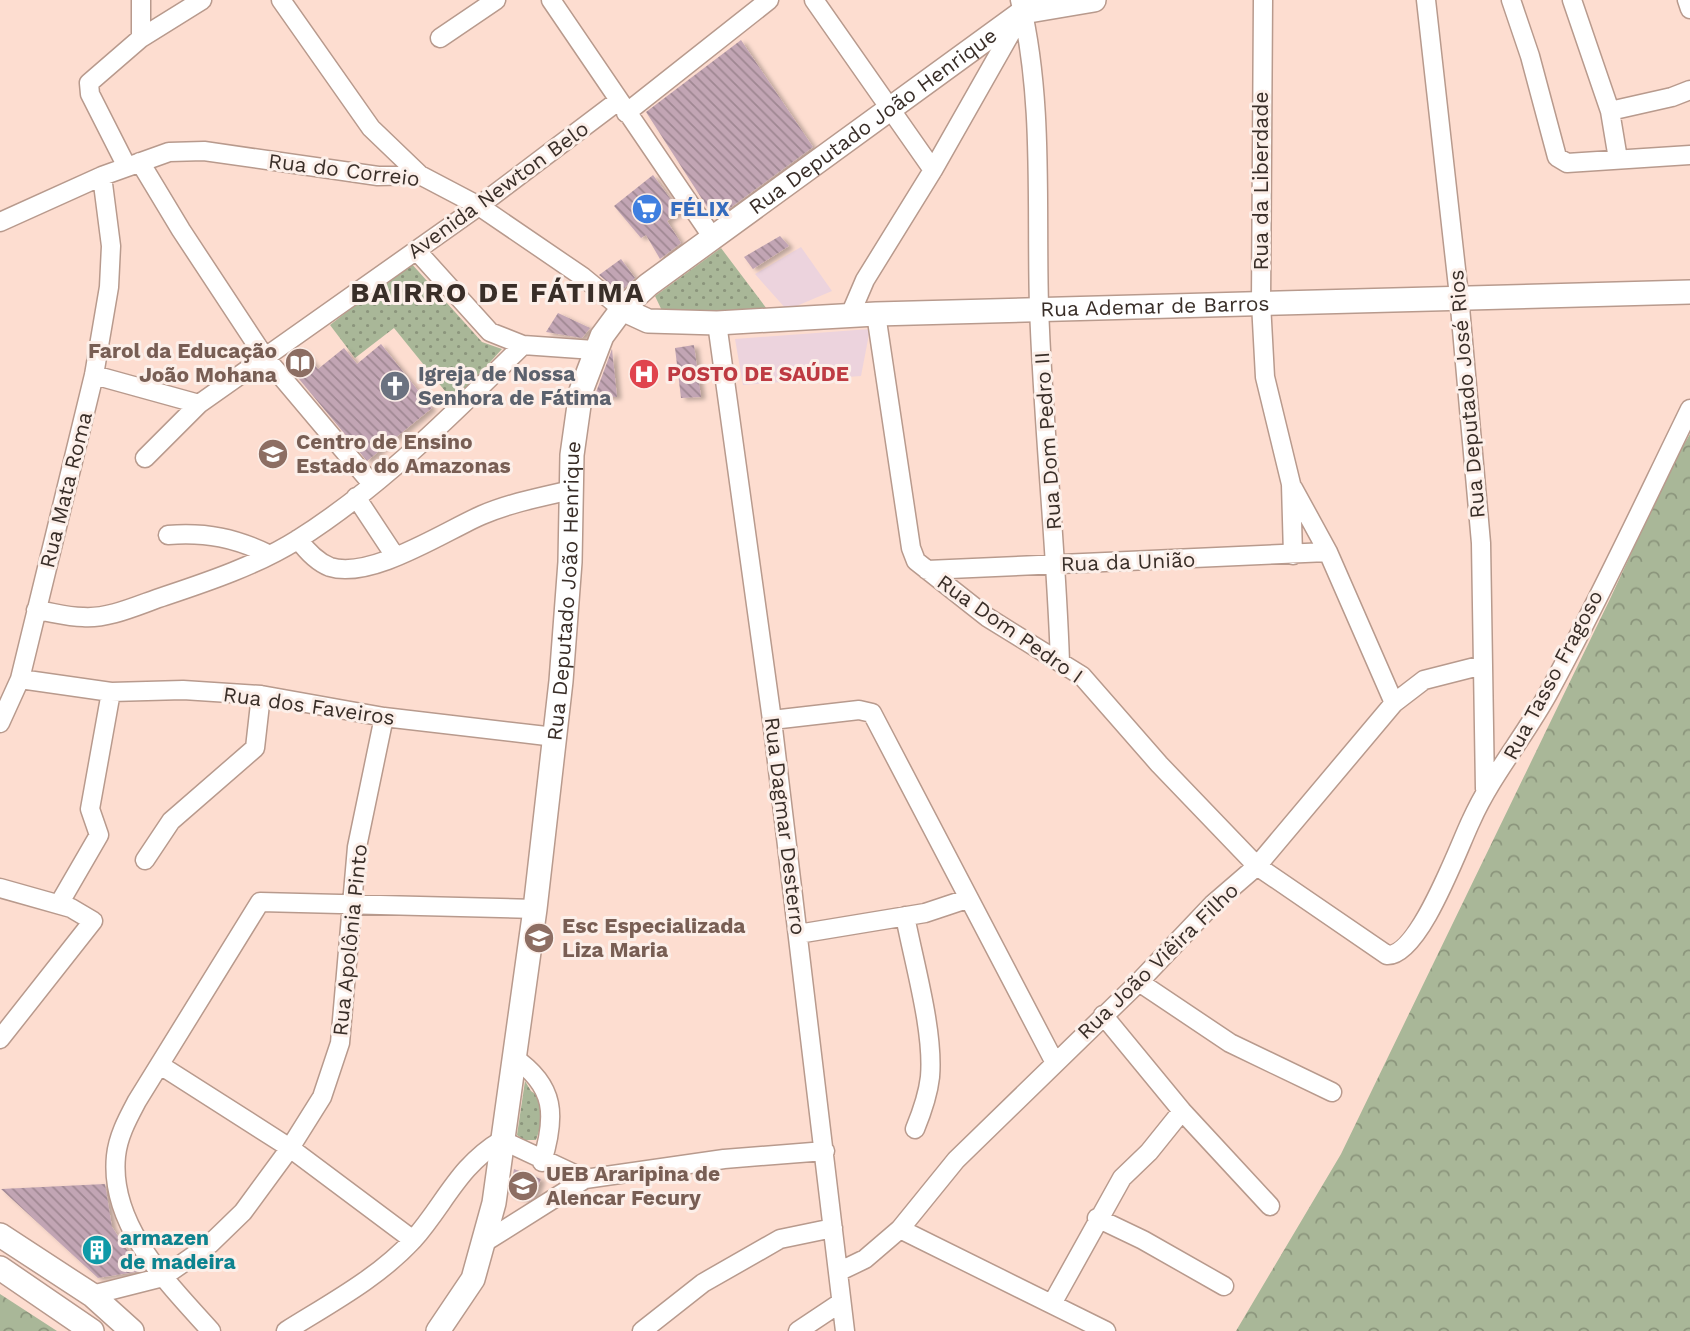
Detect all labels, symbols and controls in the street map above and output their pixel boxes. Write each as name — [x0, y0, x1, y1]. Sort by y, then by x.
street label: Rua Deputado João Henrique — [744, 22, 1002, 219]
street label: Rua da Liberdade — [1248, 92, 1273, 270]
street label: Avenida Newton Belo — [402, 116, 593, 264]
street label: Rua do Correio — [267, 148, 421, 191]
supermarket icon: FÉLIX — [630, 192, 664, 226]
place label: FÉLIX — [670, 196, 729, 221]
street label: Rua Deputado José Rios — [1443, 269, 1490, 519]
district label: BAIRRO DE FÁTIMA — [350, 276, 646, 309]
street label: Rua Ademar de Barros — [1040, 290, 1270, 322]
place label: Farol da Educação João Mohana — [88, 338, 278, 387]
library icon: Farol da Educação João Mohana — [283, 346, 317, 380]
street label: Rua Dom Pedro II — [1029, 351, 1066, 531]
hospital icon: POSTO DE SAÚDE — [627, 357, 661, 391]
place label: Igreja de Nossa Senhora de Fátima — [418, 361, 612, 410]
place label: POSTO DE SAÚDE — [667, 361, 849, 386]
church icon: Igreja de Nossa Senhora de Fátima — [378, 369, 412, 403]
street label: Rua Mata Roma — [34, 409, 97, 571]
place label: Centro de Ensino Estado do Amazonas — [296, 429, 511, 478]
school or university icon: Centro de Ensino Estado do Amazonas — [256, 437, 290, 471]
street label: Rua Deputado João Henrique — [541, 439, 586, 742]
street label: Rua da União — [1060, 547, 1196, 576]
street label: Rua Dom Pedro I — [933, 569, 1088, 688]
street label: Rua Tasso Fragoso — [1497, 586, 1608, 764]
street label: Rua dos Faveiros — [222, 681, 396, 730]
street label: Rua Dagmar Desterro — [760, 716, 811, 936]
street label: Rua Apolônia Pinto — [327, 843, 372, 1037]
street label: Rua João Viêira Filho — [1072, 877, 1243, 1044]
place label: Esc Especializada Liza Maria — [562, 913, 746, 962]
school or university icon: Esc Especializada Liza Maria — [522, 921, 556, 955]
place label: UEB Araripina de Alencar Fecury — [546, 1161, 720, 1210]
school or university icon: UEB Araripina de Alencar Fecury — [506, 1169, 540, 1203]
place label: armazen de madeira — [120, 1225, 237, 1274]
building icon: armazen de madeira — [80, 1233, 114, 1267]

